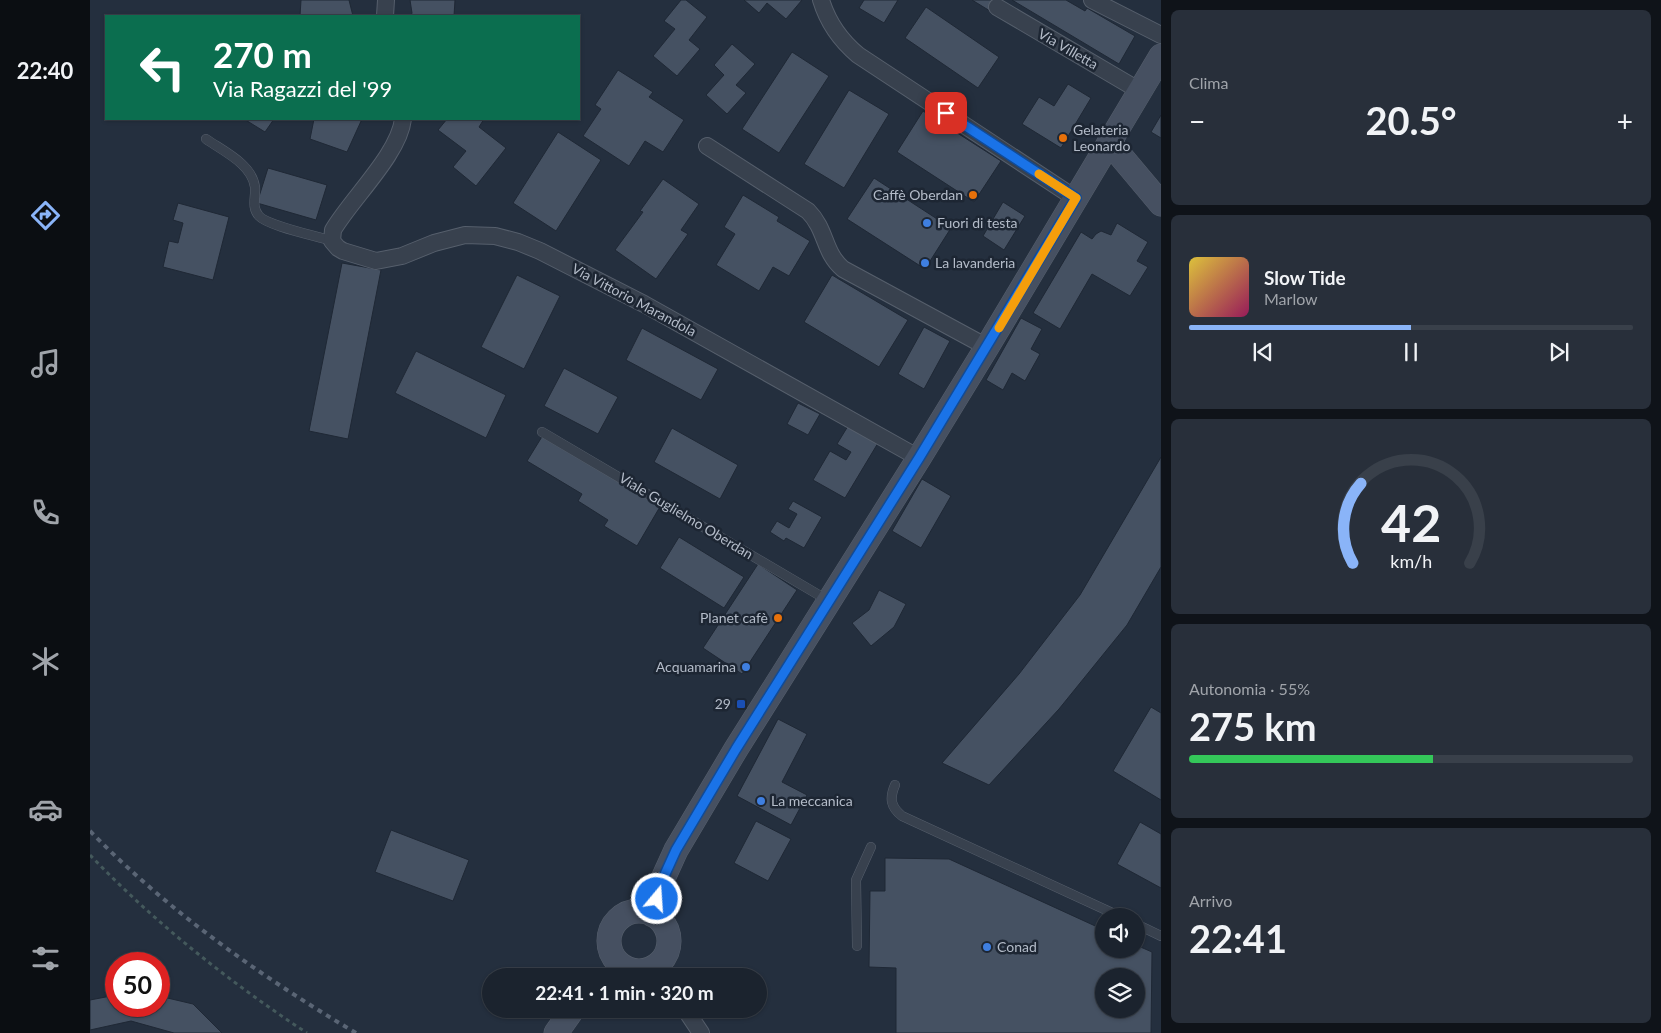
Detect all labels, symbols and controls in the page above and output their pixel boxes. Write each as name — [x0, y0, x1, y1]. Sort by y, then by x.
street label: Via Villetta — [1035, 25, 1101, 72]
text: 270 m — [213, 33, 312, 75]
icon: left — [130, 35, 195, 100]
text: 22:40 — [17, 57, 73, 84]
text: Clima — [1189, 73, 1228, 92]
text: Via Ragazzi del '99 — [213, 75, 392, 102]
pin — [925, 92, 967, 134]
text: 20.5° — [1366, 97, 1456, 143]
icon: arrive — [932, 99, 960, 127]
text: − — [1189, 104, 1205, 138]
text: + — [1617, 104, 1633, 138]
place label: Gelateria Leonardo — [1073, 121, 1130, 154]
marker: Gelateria Leonardo — [1057, 132, 1069, 144]
place label: Caffè Oberdan — [873, 186, 963, 203]
marker: Caffè Oberdan — [967, 189, 979, 201]
icon: directions — [28, 198, 63, 233]
place label: Fuori di testa — [937, 214, 1017, 231]
marker: Fuori di testa — [921, 217, 933, 229]
place label: La lavanderia — [935, 254, 1015, 271]
marker: La lavanderia — [919, 257, 931, 269]
street label: Via Vittorio Marandola — [569, 259, 699, 340]
text: Slow Tide — [1264, 266, 1346, 289]
text: Marlow — [1264, 289, 1318, 308]
icon: previous — [1249, 338, 1277, 366]
icon: pause — [1397, 338, 1425, 366]
icon: next — [1545, 338, 1573, 366]
icon: music — [28, 346, 63, 381]
street label: Viale Guglielmo Oberdan — [616, 469, 756, 562]
text: 42 — [1381, 491, 1441, 553]
icon: phone — [28, 495, 63, 530]
text: km/h — [1390, 550, 1432, 572]
place label: Planet cafè — [700, 609, 768, 626]
marker: Planet cafè — [772, 612, 784, 624]
icon: climate — [28, 644, 63, 679]
place label: Acquamarina — [656, 658, 736, 675]
marker: Acquamarina — [740, 661, 752, 673]
text: Autonomia · 55% — [1189, 679, 1310, 698]
place label: 29 — [715, 695, 731, 712]
marker: 29 — [735, 698, 747, 710]
text: 275 km — [1189, 703, 1317, 749]
icon: car — [28, 792, 63, 827]
place label: La meccanica — [771, 792, 853, 809]
marker: La meccanica — [755, 795, 767, 807]
position arrow — [630, 872, 682, 924]
text: Arrivo — [1189, 891, 1232, 910]
map controls — [1095, 908, 1145, 1018]
button: sound — [1095, 908, 1145, 958]
text: 22:41 — [1189, 915, 1287, 961]
place label: Conad — [997, 938, 1037, 955]
icon: filters — [28, 941, 63, 976]
marker: Conad — [981, 941, 993, 953]
speed limit sign: 50 — [105, 952, 170, 1017]
button: layers — [1095, 968, 1145, 1018]
text: 22:41 · 1 min · 320 m — [535, 981, 714, 1004]

